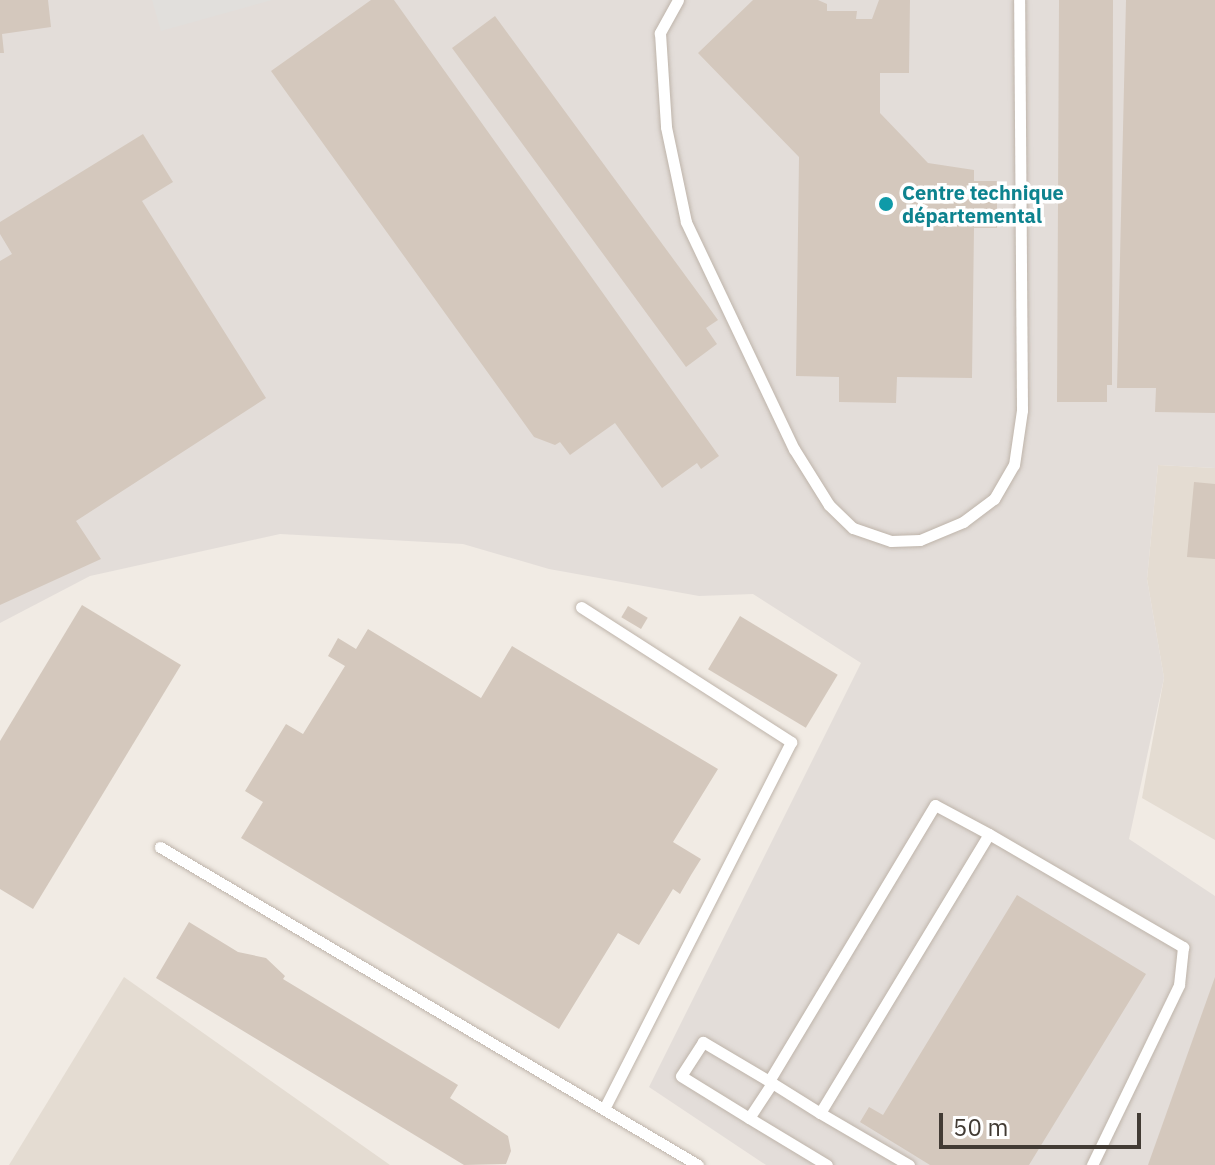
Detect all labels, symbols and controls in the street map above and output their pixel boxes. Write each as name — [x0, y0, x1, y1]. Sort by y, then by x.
place label: Centre technique départemental — [902, 180, 1064, 227]
marker: Centre technique départemental — [877, 195, 895, 213]
scale bar — [943, 1097, 1145, 1147]
text: 50 m — [953, 1111, 1008, 1143]

